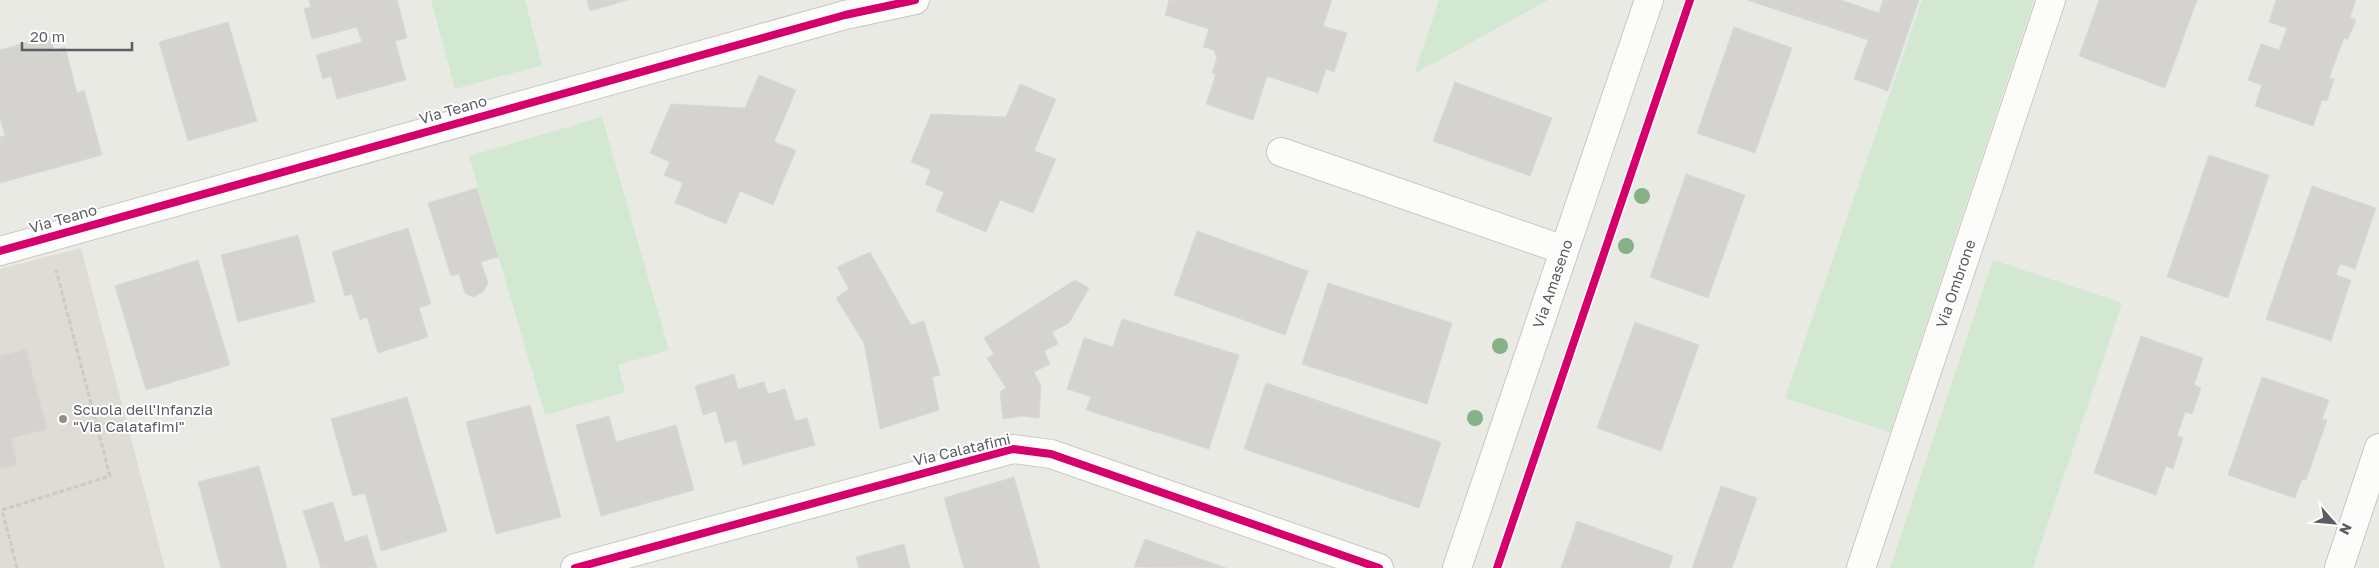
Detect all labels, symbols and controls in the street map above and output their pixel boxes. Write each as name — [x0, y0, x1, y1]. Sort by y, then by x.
scale bar — [22, 20, 132, 52]
text: 20 m — [30, 27, 65, 45]
street label: Via Teano — [417, 91, 489, 127]
street label: Via Teano — [27, 200, 99, 236]
street label: Via Amaseno — [1528, 237, 1576, 331]
street label: Via Ombrone — [1931, 237, 1979, 330]
place label: Scuola dell'Infanzia "Via Calatafimi" — [73, 400, 213, 435]
marker: Scuola dell'Infanzia "Via Calatafimi" — [57, 413, 69, 425]
street label: Via Calatafimi — [911, 429, 1012, 469]
north arrow — [2309, 498, 2359, 548]
text: N — [2336, 521, 2356, 538]

